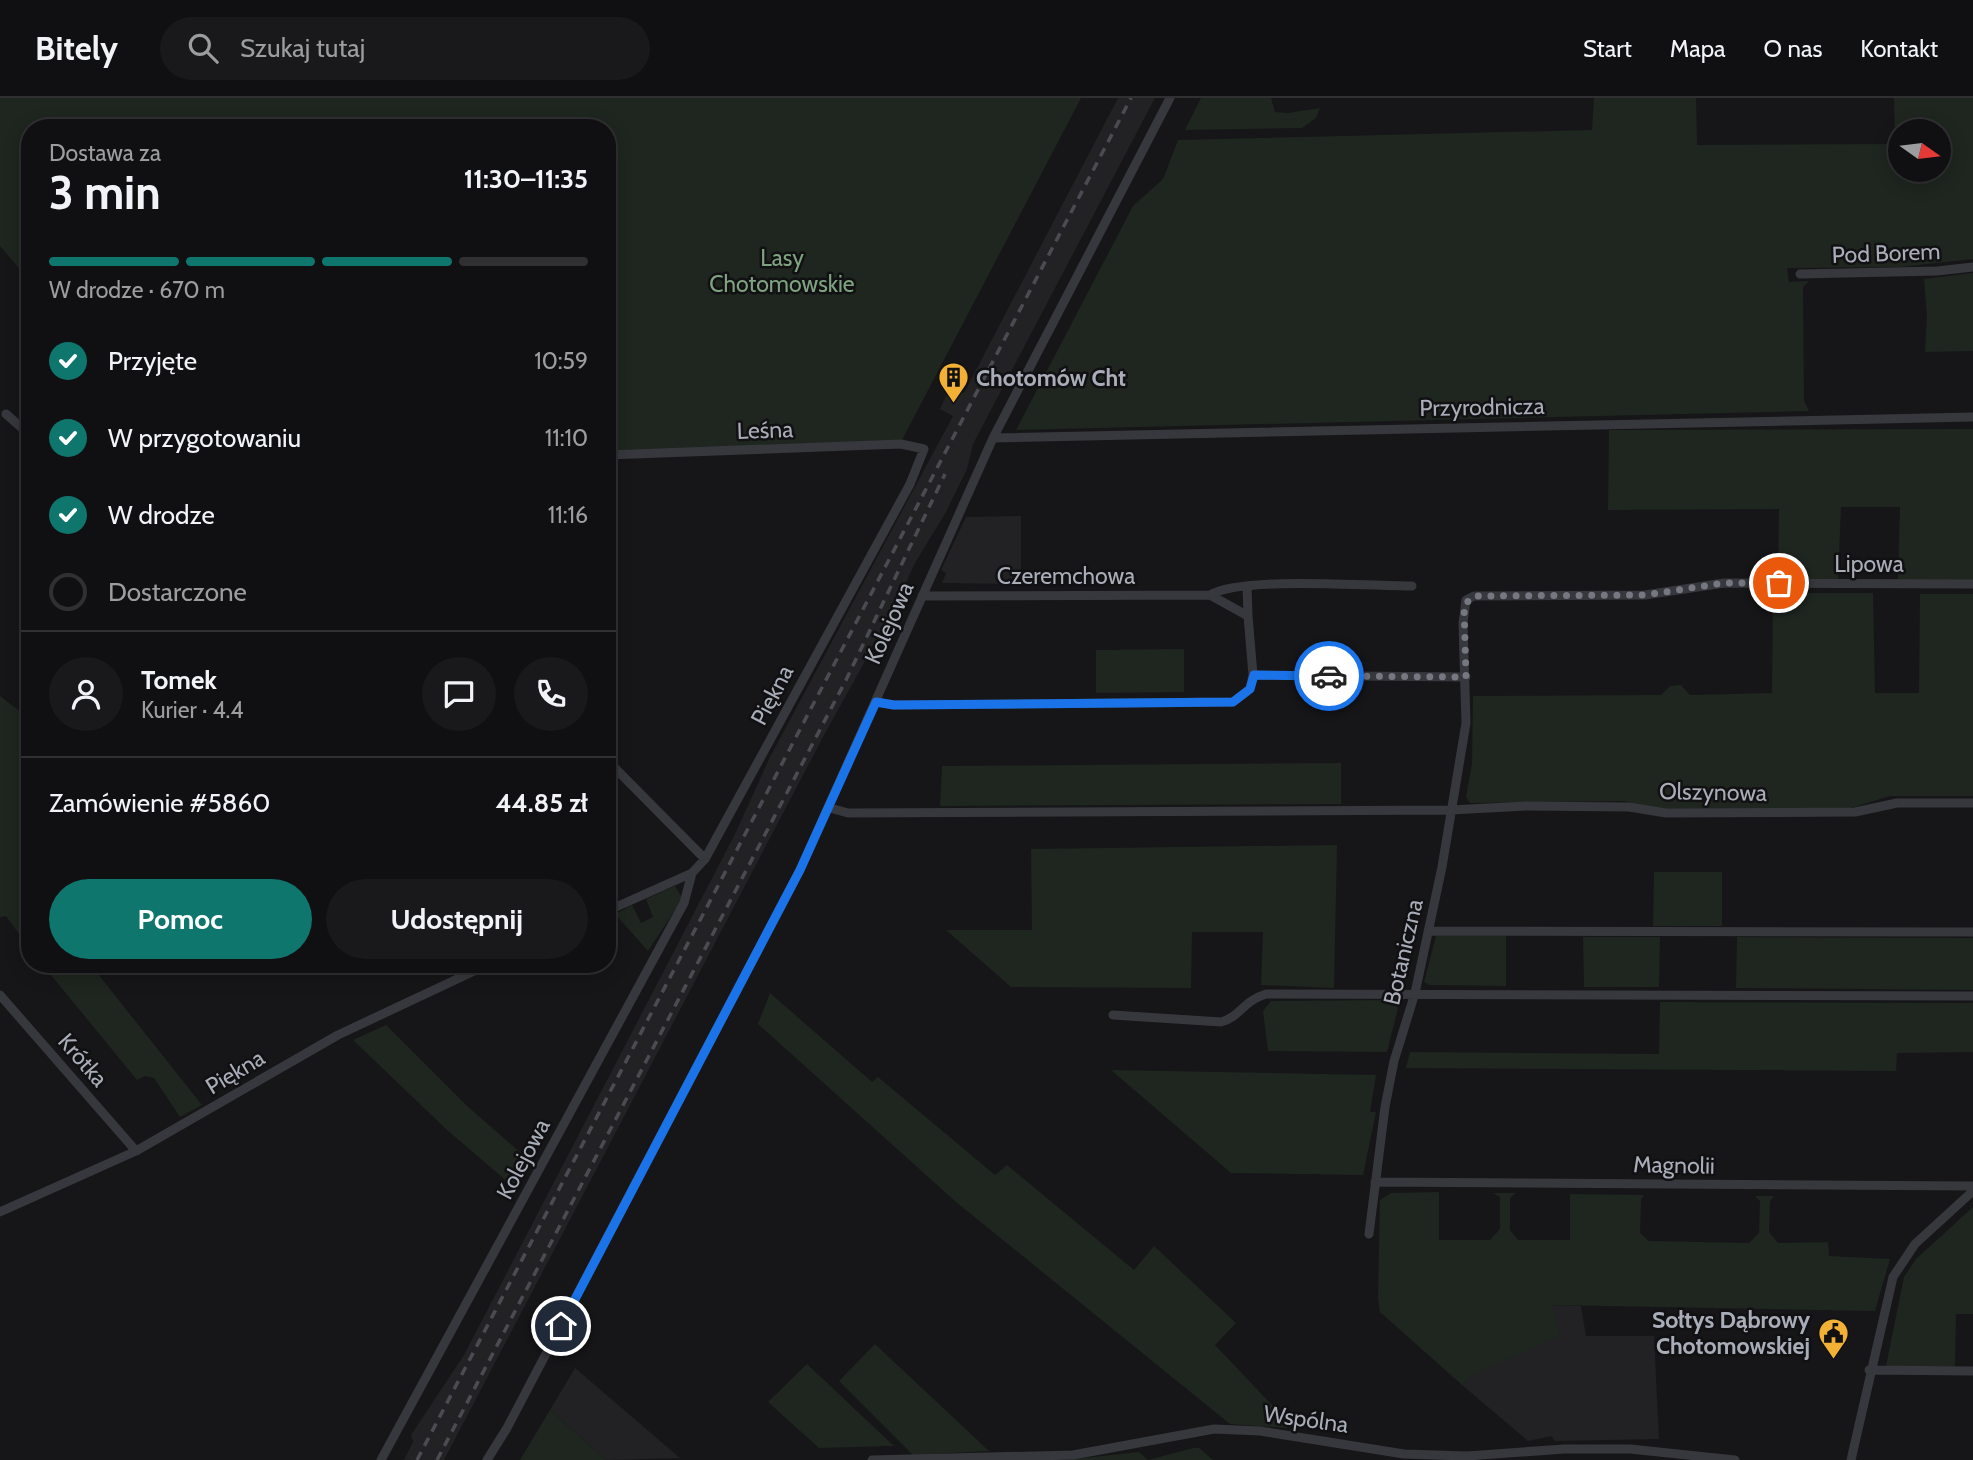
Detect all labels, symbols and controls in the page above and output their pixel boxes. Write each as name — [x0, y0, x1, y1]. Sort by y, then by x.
search box — [160, 17, 650, 80]
text: Bitely — [35, 28, 118, 68]
icon: search — [184, 29, 222, 67]
text: Szukaj tutaj — [240, 32, 365, 64]
text: Start — [1583, 34, 1632, 63]
text: Mapa — [1670, 34, 1726, 63]
text: O nas — [1764, 34, 1822, 63]
text: Kontakt — [1860, 34, 1938, 63]
north arrow — [1888, 119, 1951, 182]
map controls — [1888, 119, 1951, 182]
text: Dostawa za — [49, 139, 161, 167]
text: 11:30–11:35 — [464, 163, 588, 195]
text: 3 min — [49, 165, 161, 221]
street label: Pod Borem — [1831, 237, 1941, 269]
park label: Lasy Chotomowskie — [709, 244, 855, 298]
text: W drodze · 670 m — [49, 276, 225, 304]
icon: check — [49, 342, 87, 380]
text: Przyjęte — [108, 345, 197, 377]
text: 10:59 — [534, 347, 588, 375]
building icon: Chotomów Cht — [936, 361, 970, 405]
place label: Chotomów Cht — [976, 364, 1126, 392]
street label: Przyrodnicza — [1419, 392, 1545, 422]
street label: Leśna — [736, 415, 794, 445]
icon: check — [49, 419, 87, 457]
text: W przygotowaniu — [108, 422, 301, 454]
text: 11:10 — [545, 424, 588, 452]
icon: check — [49, 496, 87, 534]
text: W drodze — [108, 499, 215, 531]
text: 11:16 — [548, 501, 588, 529]
street label: Lipowa — [1834, 550, 1904, 578]
pin — [1749, 553, 1809, 613]
street label: Czeremchowa — [997, 562, 1135, 590]
icon: bag — [1760, 564, 1798, 602]
text: Dostarczone — [108, 576, 247, 608]
street label: Kolejowa — [859, 578, 919, 668]
courier — [1294, 641, 1364, 711]
button: person — [49, 657, 123, 731]
button: chat — [422, 657, 496, 731]
button: phone — [514, 657, 588, 731]
icon: car — [1310, 657, 1348, 695]
street label: Piękna — [745, 660, 799, 730]
text: Tomek — [141, 664, 217, 696]
text: Kurier · 4.4 — [141, 696, 244, 724]
street label: Olszynowa — [1659, 777, 1767, 807]
text: Zamówienie #5860 — [49, 787, 270, 819]
text: 44.85 zł — [495, 787, 588, 819]
button: Pomoc — [49, 879, 312, 959]
button: Udostępnij — [326, 879, 588, 959]
street label: Botaniczna — [1377, 896, 1429, 1008]
street label: Krótka — [52, 1028, 114, 1092]
street label: Piękna — [200, 1044, 270, 1100]
street label: Kolejowa — [490, 1114, 556, 1204]
street label: Magnolii — [1633, 1150, 1715, 1180]
pin — [531, 1296, 591, 1356]
place label: Sołtys Dąbrowy Chotomowskiej — [1652, 1306, 1811, 1360]
icon: home — [542, 1307, 580, 1345]
public building icon: Sołtys Dąbrowy Chotomowskiej — [1816, 1316, 1850, 1360]
street label: Wspólna — [1262, 1399, 1350, 1439]

